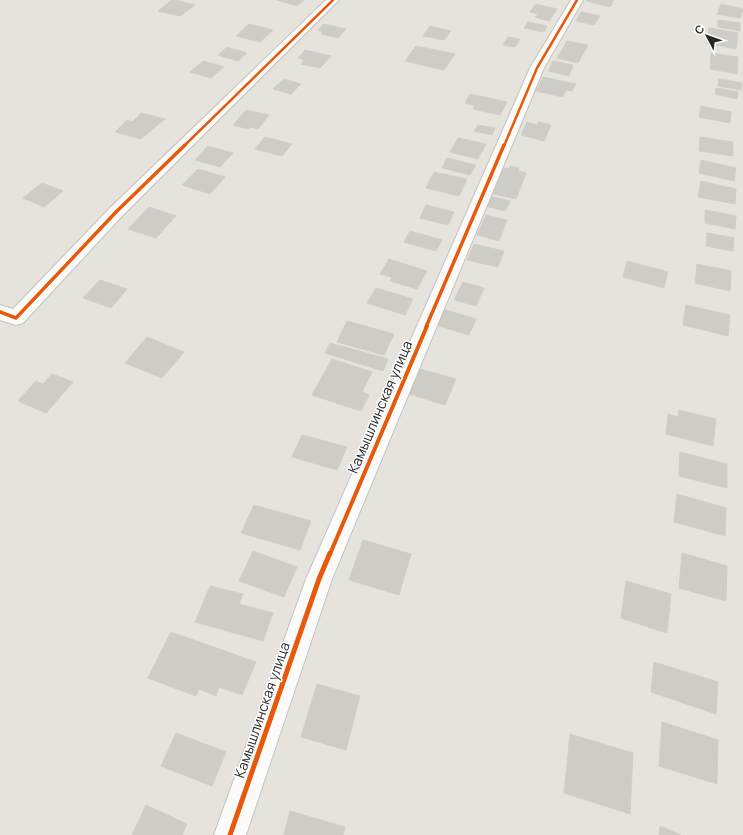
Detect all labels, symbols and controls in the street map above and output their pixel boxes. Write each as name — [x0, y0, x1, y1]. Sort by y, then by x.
north arrow — [687, 16, 727, 56]
text: С — [691, 21, 707, 37]
street label: Камышлинская улица — [343, 337, 416, 476]
street label: Камышлинская улица — [229, 639, 294, 780]

